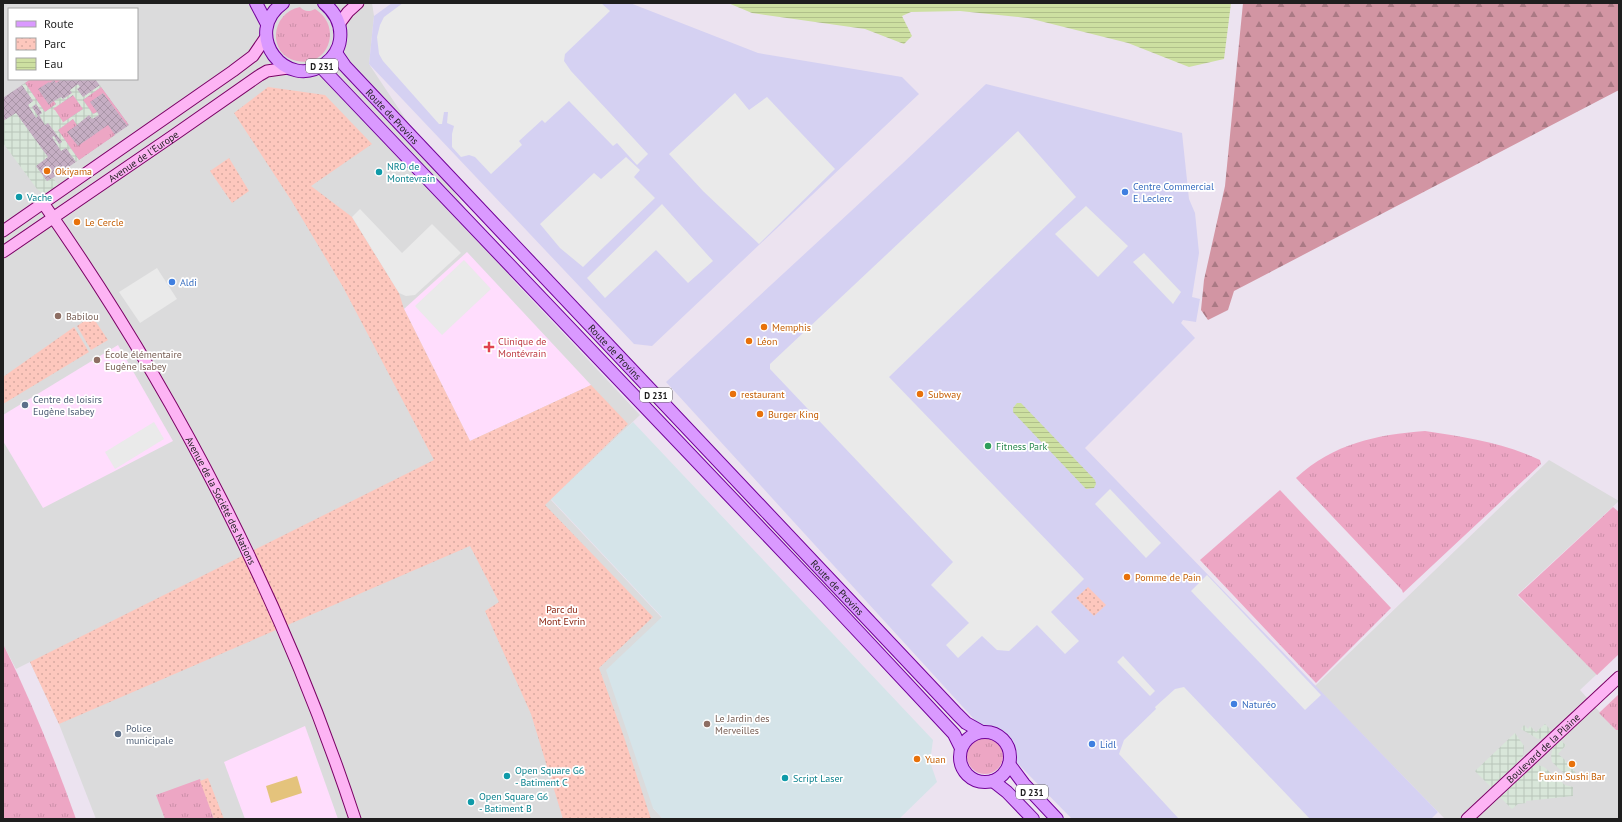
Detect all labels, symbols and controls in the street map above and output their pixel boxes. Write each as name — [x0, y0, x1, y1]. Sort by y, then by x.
legend — [8, 8, 138, 80]
text: Route — [44, 16, 74, 31]
text: Parc — [44, 36, 66, 51]
text: Eau — [44, 56, 63, 71]
road number: D 231 — [306, 59, 338, 73]
street label: Route de Provins — [363, 86, 422, 147]
street label: Avenue de l'Europe — [106, 127, 181, 185]
place label: NRO de Montevrain — [387, 160, 435, 185]
place label: Okiyama — [55, 165, 92, 178]
marker: Okiyama — [42, 166, 52, 176]
marker: NRO de Montevrain — [374, 167, 384, 177]
place label: Centre Commercial E. Leclerc — [1133, 180, 1214, 205]
marker: Centre Commercial E. Leclerc — [1120, 187, 1130, 197]
place label: Vache — [26, 191, 52, 204]
marker: Vache — [14, 192, 24, 202]
place label: Le Cercle — [85, 216, 124, 229]
marker: Le Cercle — [72, 217, 82, 227]
place label: Aldi — [180, 276, 197, 289]
marker: Aldi — [167, 277, 177, 287]
place label: Babilou — [66, 310, 99, 323]
marker: Babilou — [53, 311, 63, 321]
street label: Route de Provins — [586, 321, 644, 382]
place label: Memphis — [772, 321, 811, 334]
marker: Memphis — [759, 322, 769, 332]
place label: Clinique de Montévrain — [498, 335, 546, 360]
place label: Léon — [757, 335, 777, 348]
marker: Léon — [744, 336, 754, 346]
marker: Clinique de Montévrain — [483, 341, 495, 353]
place label: École élémentaire Eugène Isabey — [105, 348, 182, 373]
marker: École élémentaire Eugène Isabey — [92, 355, 102, 365]
road number: D 231 — [640, 388, 672, 402]
place label: restaurant — [741, 388, 785, 401]
place label: Subway — [928, 388, 961, 401]
marker: restaurant — [728, 389, 738, 399]
marker: Subway — [915, 389, 925, 399]
place label: Centre de loisirs Eugène Isabey — [33, 393, 102, 418]
marker: Centre de loisirs Eugène Isabey — [20, 400, 30, 410]
place label: Burger King — [768, 408, 819, 421]
marker: Burger King — [755, 409, 765, 419]
street label: Avenue de la Société des Nations — [183, 434, 259, 567]
place label: Fitness Park — [996, 440, 1047, 453]
marker: Fitness Park — [983, 441, 993, 451]
street label: Route de Provins — [808, 557, 867, 618]
place label: Pomme de Pain — [1135, 571, 1201, 584]
marker: Pomme de Pain — [1122, 572, 1132, 582]
park label: Parc du Mont Evrin — [539, 603, 585, 628]
place label: Naturéo — [1242, 698, 1276, 711]
marker: Naturéo — [1229, 699, 1239, 709]
street label: Boulevard de la Plaine — [1503, 710, 1583, 786]
place label: Le Jardin des Merveilles — [715, 712, 769, 737]
marker: Le Jardin des Merveilles — [702, 719, 712, 729]
place label: Police municipale — [126, 722, 173, 747]
marker: Police municipale — [113, 729, 123, 739]
place label: Lidl — [1100, 738, 1116, 751]
marker: Lidl — [1087, 739, 1097, 749]
place label: Yuan — [925, 753, 946, 766]
marker: Yuan — [912, 754, 922, 764]
marker: Fuxin Sushi Bar — [1567, 759, 1577, 769]
place label: Open Square G6 - Batiment C — [515, 764, 584, 789]
place label: Fuxin Sushi Bar — [1539, 770, 1606, 783]
marker: Open Square G6 - Batiment C — [502, 771, 512, 781]
place label: Script Laser — [793, 772, 844, 785]
marker: Script Laser — [780, 773, 790, 783]
road number: D 231 — [1016, 785, 1048, 799]
place label: Open Square G6 - Batiment B — [479, 790, 548, 815]
marker: Open Square G6 - Batiment B — [466, 797, 476, 807]

